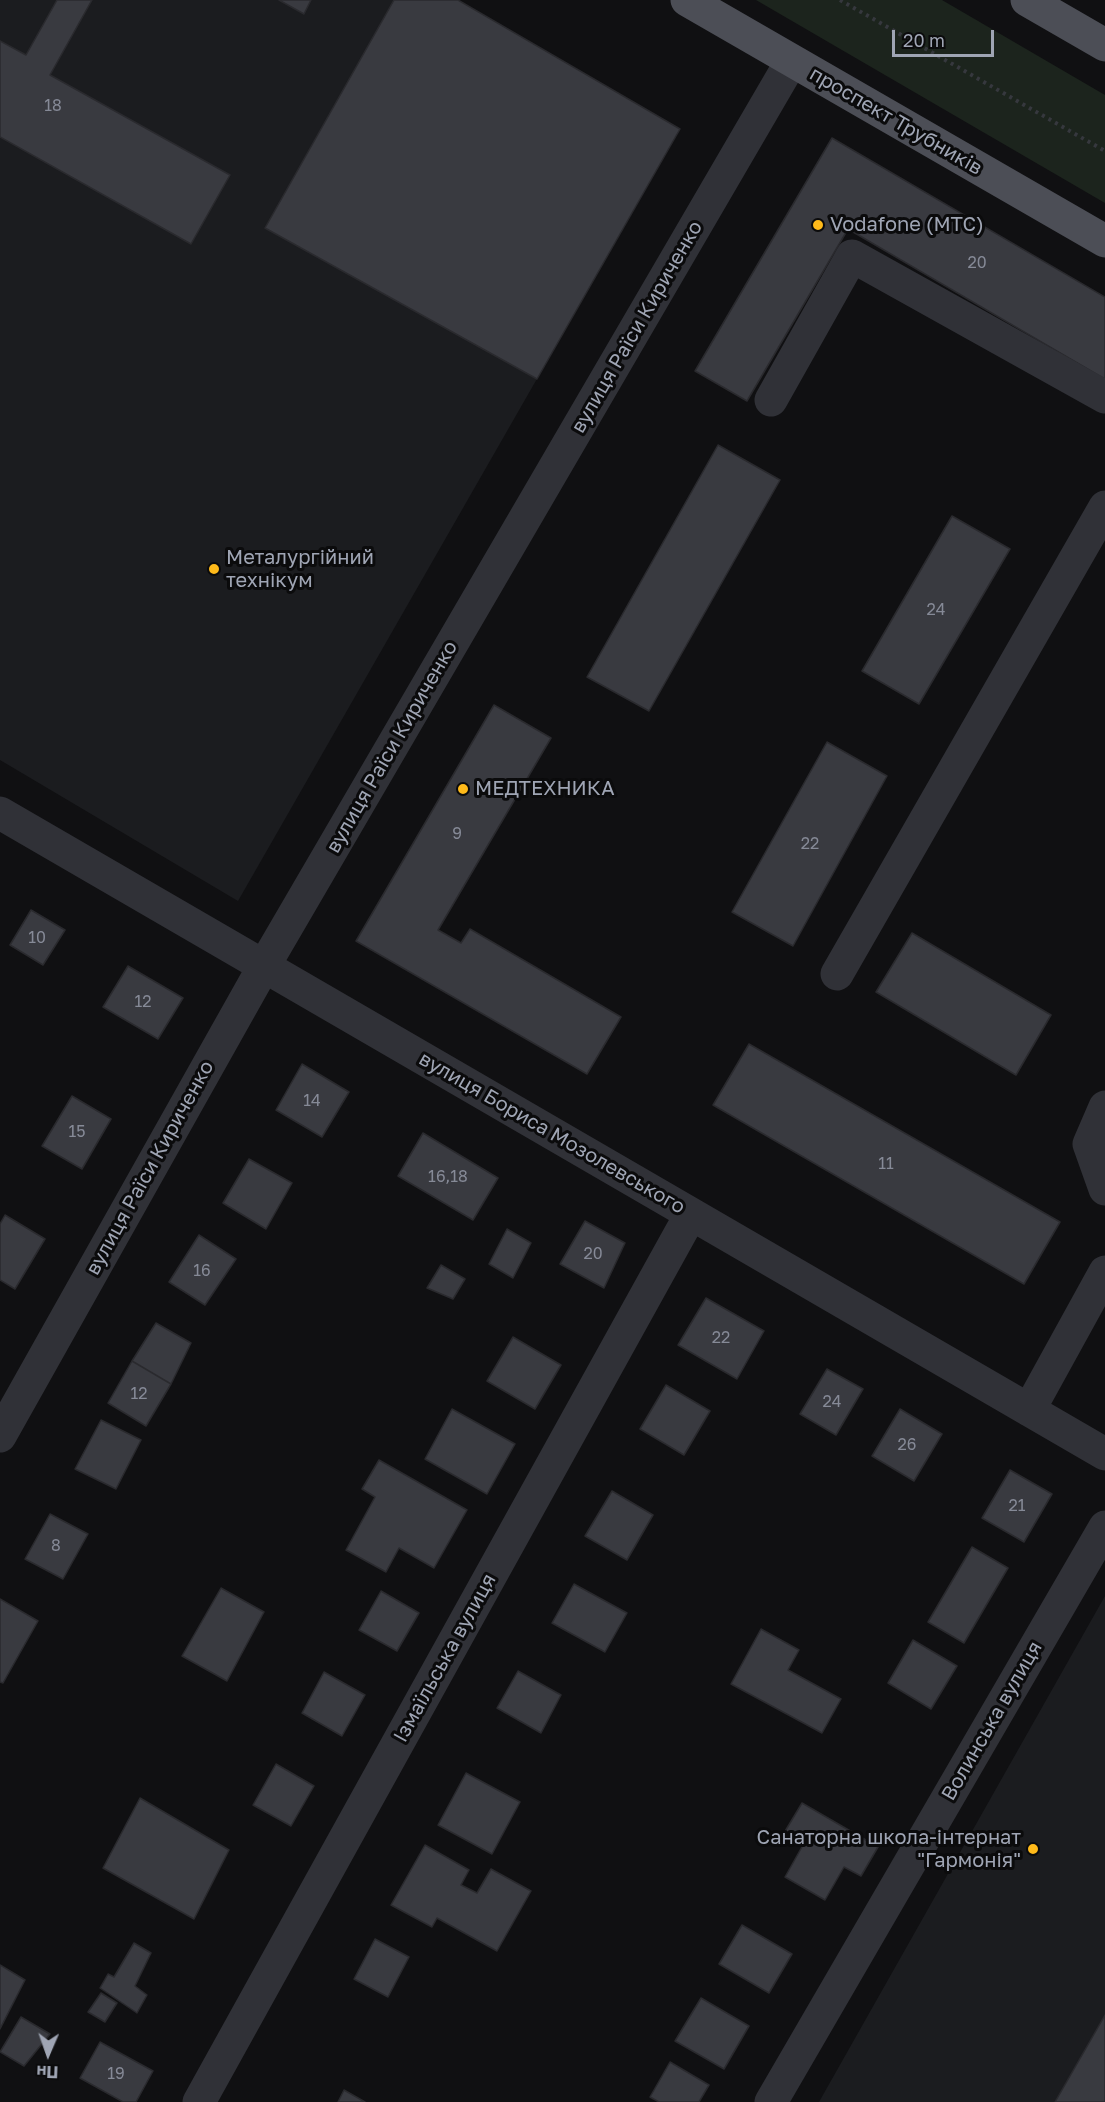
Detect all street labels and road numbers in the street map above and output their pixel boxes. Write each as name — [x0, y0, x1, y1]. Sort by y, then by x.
street label: проспект Трубників — [805, 62, 987, 180]
street label: вулиця Раїси Кириченко — [566, 217, 708, 437]
street label: вулиця Раїси Кириченко — [321, 637, 463, 857]
street label: вулиця Бориса Мозолевського — [415, 1047, 689, 1219]
street label: вулиця Раїси Кириченко — [81, 1057, 219, 1279]
street label: Ізмаїльська вулиця — [389, 1570, 501, 1746]
street label: Волинська вулиця — [937, 1637, 1047, 1805]

